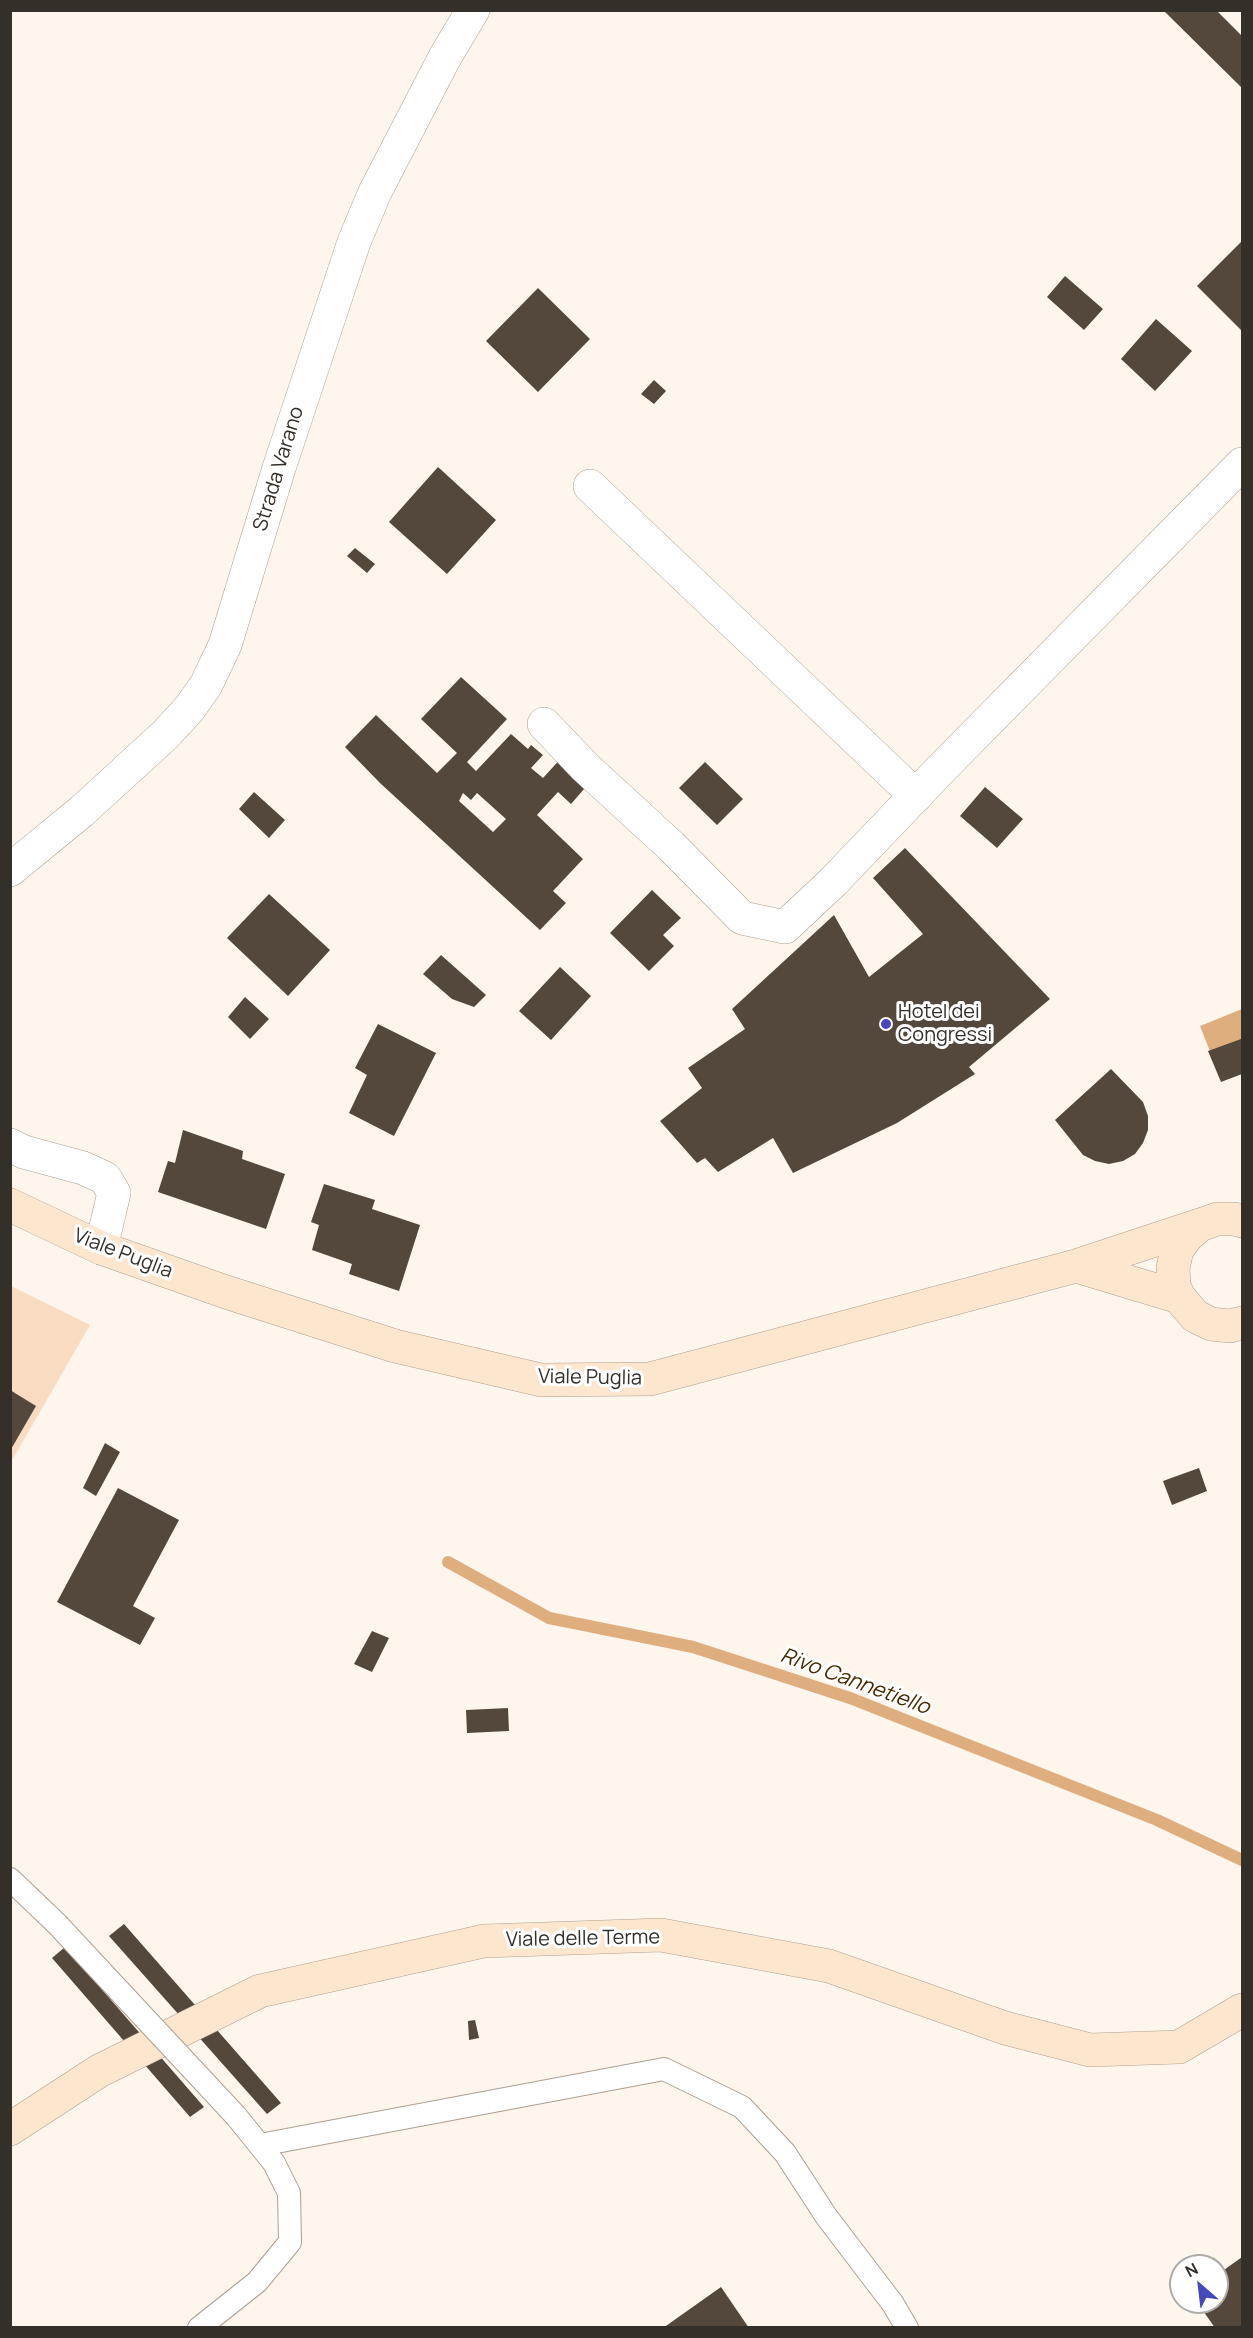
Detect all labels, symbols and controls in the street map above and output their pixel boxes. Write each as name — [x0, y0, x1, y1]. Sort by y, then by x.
street label: Strada Varano — [249, 404, 309, 534]
place label: Hotel dei Congressi — [898, 1000, 992, 1047]
marker: Hotel dei Congressi — [879, 1017, 893, 1031]
street label: Viale Puglia — [70, 1224, 176, 1284]
street label: Viale Puglia — [538, 1365, 642, 1391]
water label: Rivo Cannetiello — [777, 1643, 933, 1721]
street label: Viale delle Terme — [506, 1926, 660, 1952]
north arrow — [1169, 2254, 1229, 2314]
text: N — [1181, 2257, 1202, 2282]

